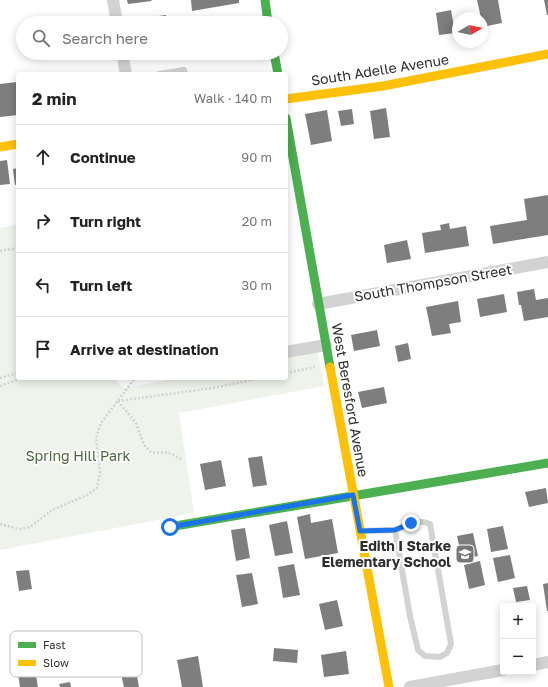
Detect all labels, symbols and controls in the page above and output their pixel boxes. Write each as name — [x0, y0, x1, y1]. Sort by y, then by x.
north arrow — [452, 12, 488, 48]
search box — [16, 16, 288, 60]
icon: search — [30, 27, 52, 49]
text: Search here — [62, 29, 148, 47]
street label: South Adelle Avenue — [310, 50, 450, 89]
text: 2 min — [32, 88, 76, 109]
text: Walk · 140 m — [194, 90, 272, 106]
icon: ahead — [32, 146, 54, 168]
text: Continue — [70, 148, 136, 166]
text: 90 m — [241, 149, 272, 165]
icon: right — [32, 210, 54, 232]
text: Turn right — [70, 212, 141, 230]
text: 20 m — [242, 213, 272, 229]
street label: South Thompson Street — [353, 260, 513, 305]
icon: left — [32, 274, 54, 296]
text: Turn left — [70, 276, 132, 294]
text: 30 m — [242, 277, 272, 293]
street label: West Beresford Avenue — [329, 322, 372, 478]
icon: arrive — [32, 338, 54, 360]
text: Arrive at destination — [70, 340, 219, 358]
park label: Spring Hill Park — [26, 447, 130, 464]
route end — [402, 514, 420, 532]
route start — [161, 518, 179, 536]
place label: Edith I Starke Elementary School — [322, 537, 451, 570]
school or university icon: Edith I Starke Elementary School — [454, 543, 476, 565]
map controls — [500, 603, 536, 675]
button: + — [500, 603, 536, 639]
legend — [10, 631, 142, 677]
text: Fast — [43, 638, 66, 651]
button: − — [500, 639, 536, 675]
text: Slow — [43, 656, 69, 669]

